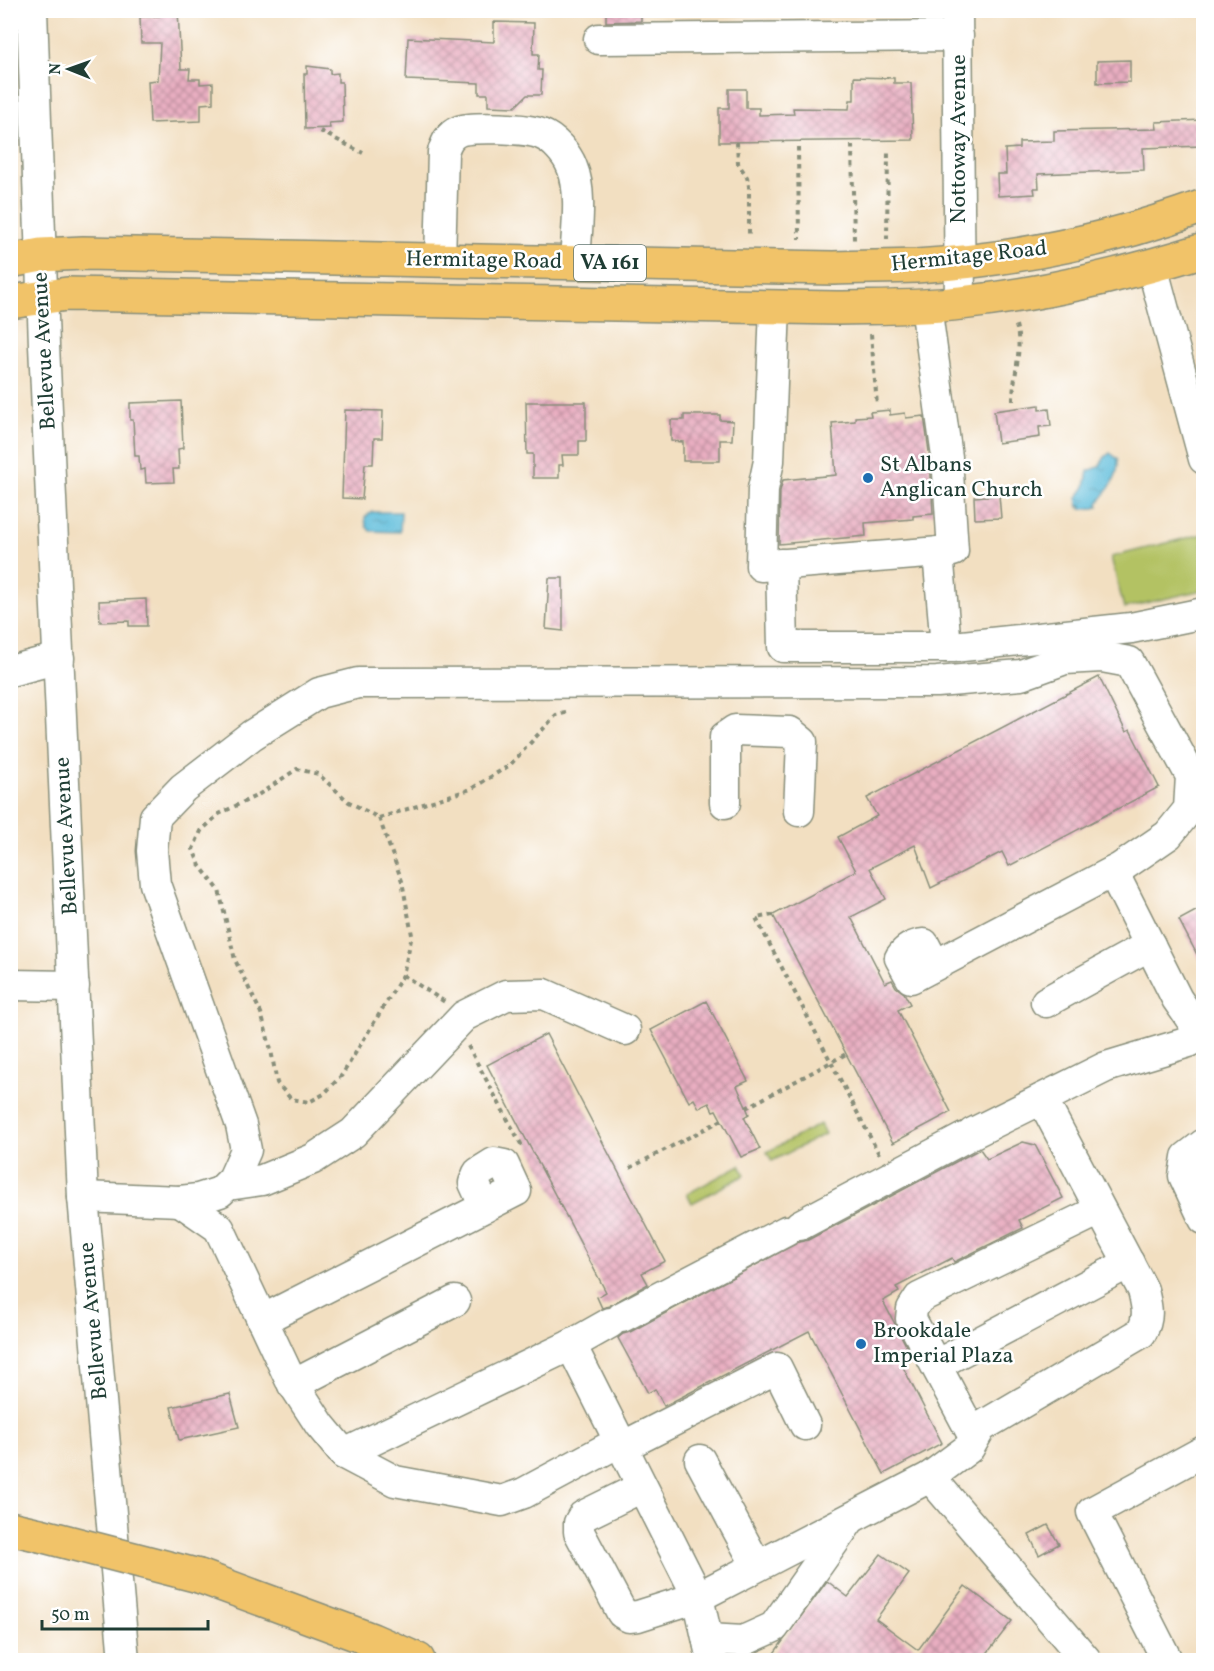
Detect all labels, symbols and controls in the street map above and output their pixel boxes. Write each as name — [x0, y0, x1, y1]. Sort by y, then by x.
north arrow — [39, 39, 99, 99]
street label: Nottoway Avenue — [944, 54, 975, 224]
text: N — [45, 62, 67, 75]
street label: Hermitage Road — [889, 233, 1049, 281]
street label: Hermitage Road — [405, 244, 563, 278]
road number: VA 161 — [574, 245, 646, 281]
street label: Bellevue Avenue — [25, 271, 65, 431]
place label: St Albans Anglican Church — [880, 450, 1043, 506]
marker: St Albans Anglican Church — [861, 471, 875, 485]
street label: Bellevue Avenue — [47, 756, 87, 916]
street label: Bellevue Avenue — [72, 1241, 116, 1401]
place label: Brookdale Imperial Plaza — [873, 1316, 1013, 1372]
marker: Brookdale Imperial Plaza — [854, 1337, 868, 1351]
scale bar — [42, 1593, 208, 1631]
text: 50 m — [51, 1603, 90, 1628]

